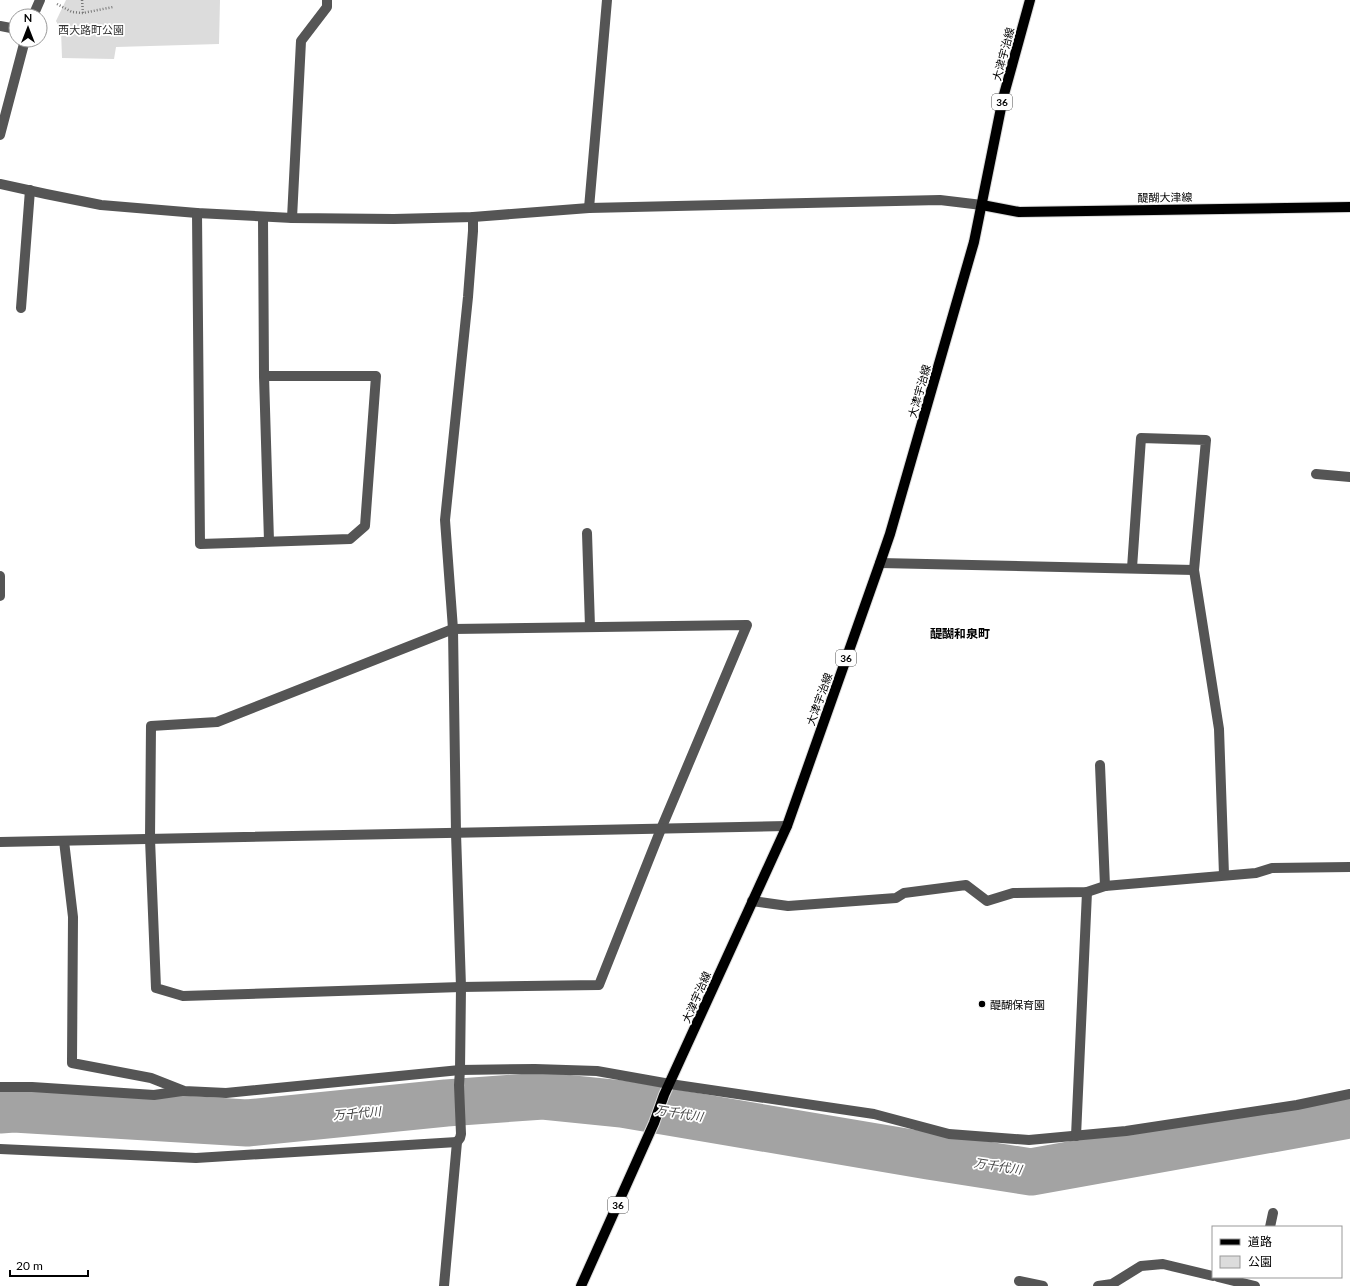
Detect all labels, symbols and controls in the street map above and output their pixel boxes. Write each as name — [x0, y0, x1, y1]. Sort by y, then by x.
north arrow — [8, 8, 48, 48]
text: N — [24, 11, 32, 24]
park label: 西大路町公園 — [58, 23, 124, 36]
street label: 大津宇治線 — [990, 26, 1016, 82]
road number: 36 — [992, 94, 1012, 110]
street label: 醍醐大津線 — [1137, 190, 1193, 204]
street label: 大津宇治線 — [905, 363, 933, 419]
district label: 醍醐和泉町 — [930, 626, 990, 641]
road number: 36 — [836, 650, 856, 666]
street label: 大津宇治線 — [803, 671, 835, 727]
street label: 大津宇治線 — [679, 969, 713, 1025]
place label: 醍醐保育園 — [990, 998, 1045, 1011]
marker: 醍醐保育園 — [977, 999, 987, 1009]
water label: 万千代川 — [654, 1102, 706, 1124]
water label: 万千代川 — [332, 1103, 384, 1123]
water label: 万千代川 — [973, 1155, 1025, 1177]
road number: 36 — [608, 1197, 628, 1213]
legend — [1212, 1226, 1342, 1278]
text: 道路 — [1248, 1234, 1272, 1249]
scale bar — [10, 1252, 88, 1278]
text: 公園 — [1248, 1254, 1272, 1269]
text: 20 m — [16, 1258, 43, 1273]

